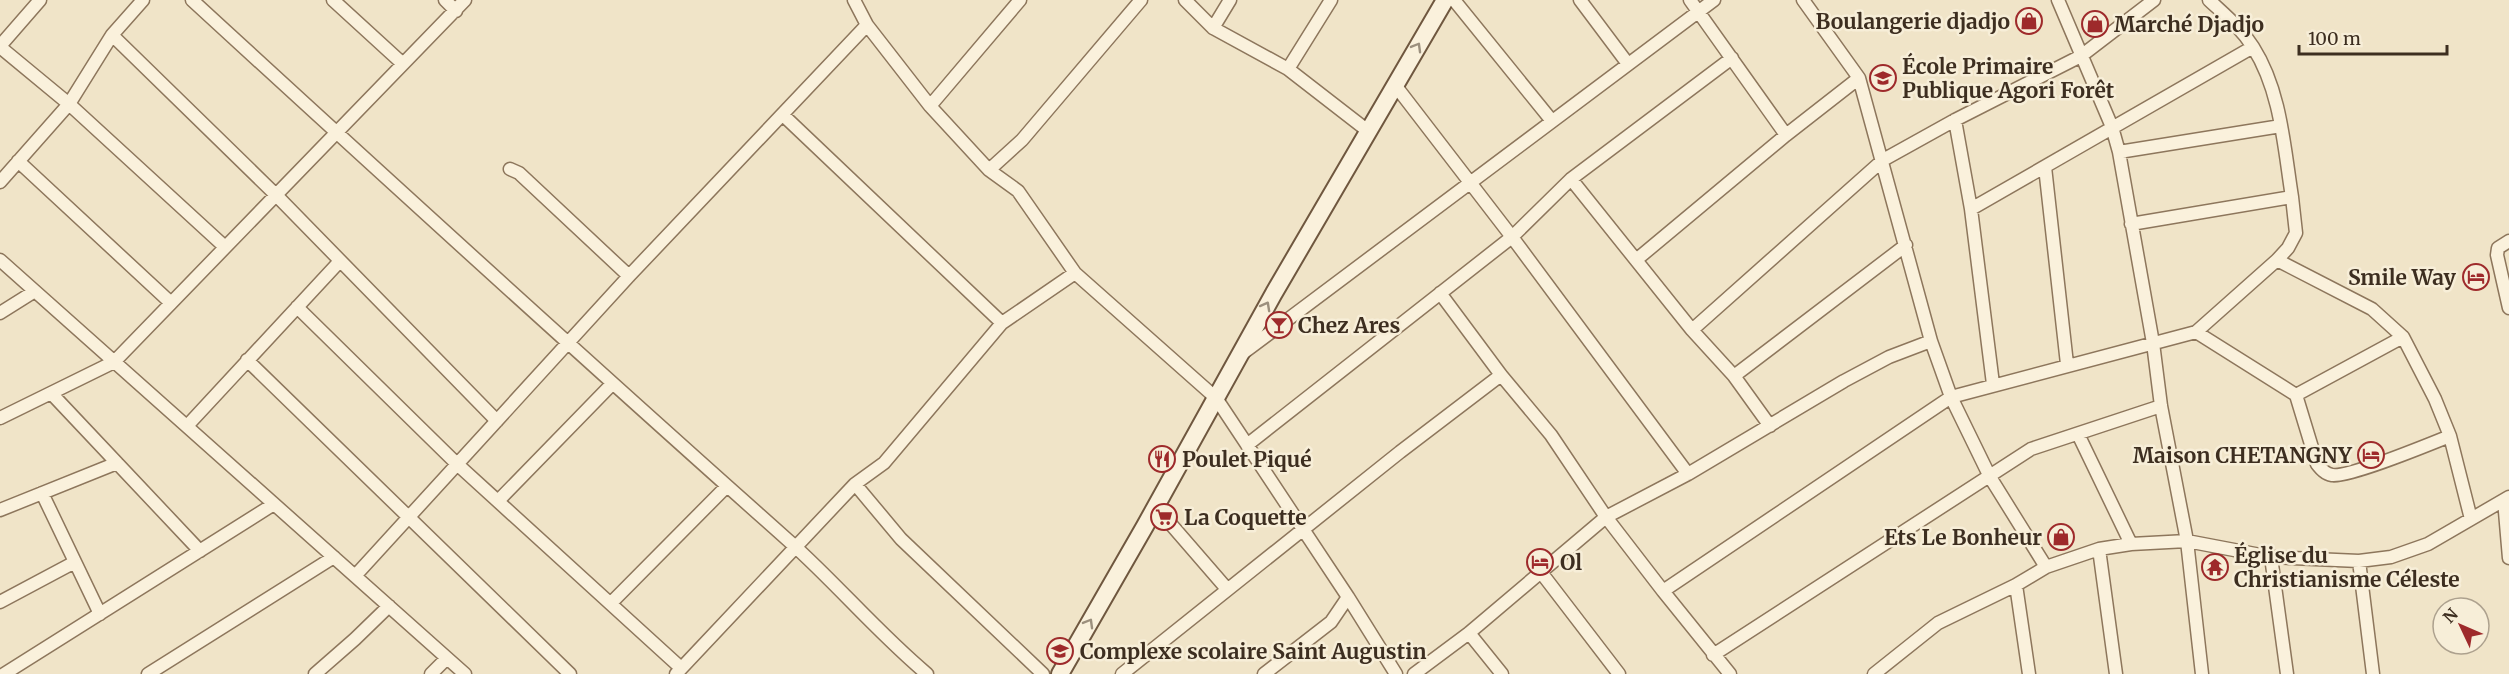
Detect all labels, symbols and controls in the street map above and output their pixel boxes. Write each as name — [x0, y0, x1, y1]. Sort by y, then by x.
shop icon: Boulangerie djadjo — [2014, 6, 2044, 36]
place label: Boulangerie djadjo — [1816, 8, 2010, 35]
shop icon: Marché Djadjo — [2080, 9, 2110, 39]
place label: Marché Djadjo — [2114, 11, 2264, 38]
scale bar — [2299, 18, 2448, 56]
text: 100 m — [2308, 27, 2361, 50]
one-way arrow — [1410, 43, 1422, 53]
place label: École Primaire Publique Agori Forêt — [1902, 52, 2115, 104]
school or university icon: École Primaire Publique Agori Forêt — [1868, 63, 1898, 93]
hotel icon: Smile Way — [2461, 262, 2491, 292]
place label: Smile Way — [2348, 264, 2457, 291]
one-way arrow — [1259, 302, 1270, 312]
bar icon: Chez Ares — [1264, 310, 1294, 340]
place label: Chez Ares — [1298, 312, 1400, 339]
hotel icon: Maison CHETANGNY — [2356, 440, 2386, 470]
place label: Maison CHETANGNY — [2133, 442, 2353, 469]
restaurant icon: Poulet Piqué — [1147, 444, 1177, 474]
place label: Poulet Piqué — [1182, 446, 1312, 473]
supermarket icon: La Coquette — [1149, 502, 1179, 532]
place label: La Coquette — [1184, 504, 1307, 531]
shop icon: Ets Le Bonheur — [2046, 522, 2076, 552]
place label: Ets Le Bonheur — [1884, 524, 2042, 551]
place label: Église du Christianisme Céleste — [2234, 541, 2460, 593]
hotel icon: Ol — [1525, 547, 1555, 577]
place label: Ol — [1560, 549, 1582, 576]
temple icon: Église du Christianisme Céleste — [2200, 552, 2230, 582]
north arrow — [2431, 596, 2491, 656]
text: N — [2439, 604, 2462, 627]
one-way arrow — [1082, 619, 1094, 629]
school or university icon: Complexe scolaire Saint Augustin — [1045, 636, 1075, 666]
place label: Complexe scolaire Saint Augustin — [1080, 638, 1427, 665]

